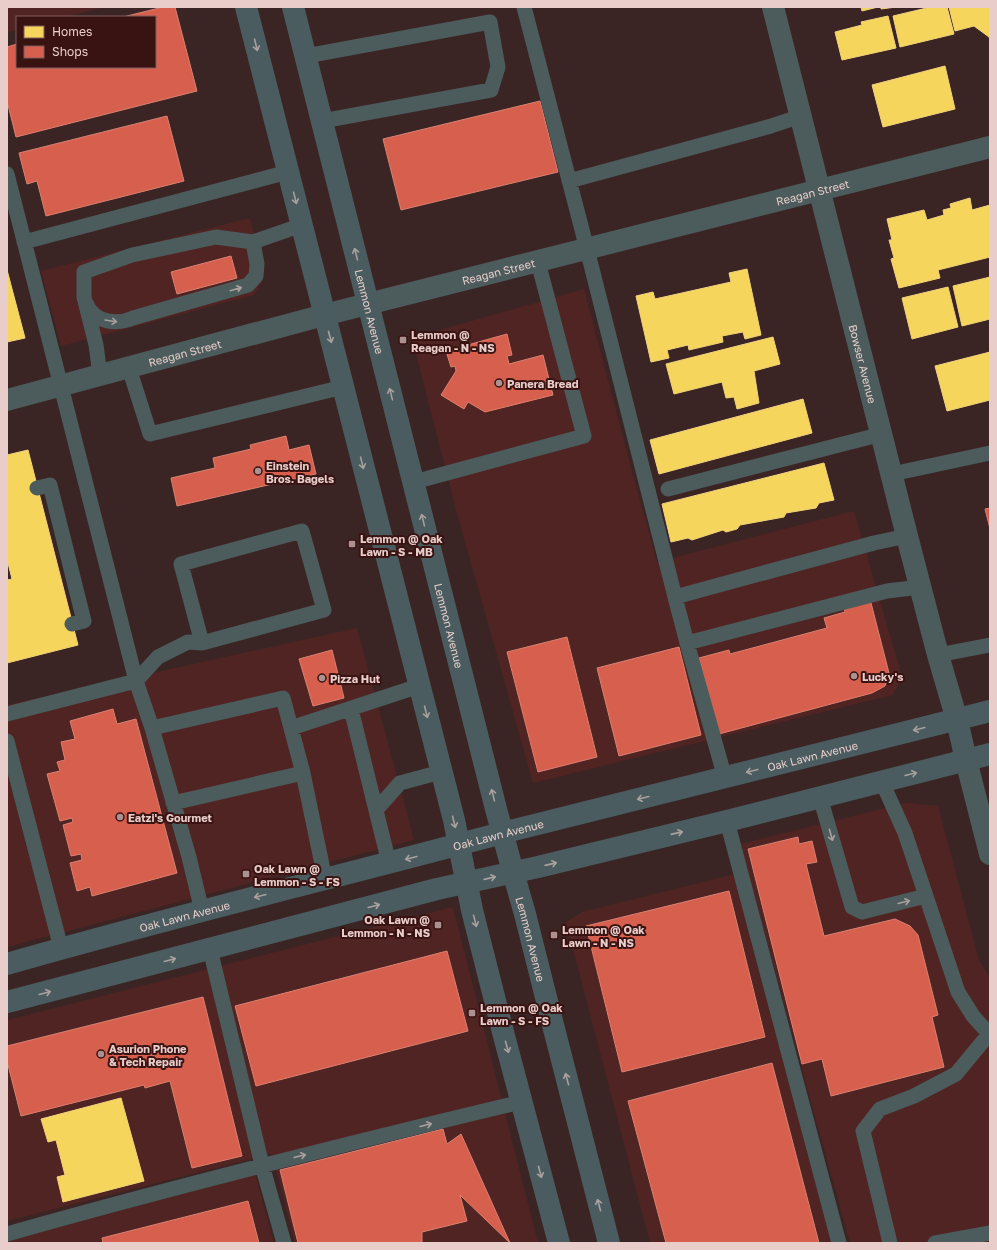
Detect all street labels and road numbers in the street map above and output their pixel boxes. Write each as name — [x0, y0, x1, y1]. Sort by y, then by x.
street label: Reagan Street — [775, 176, 850, 207]
street label: Reagan Street — [460, 256, 536, 287]
street label: Lemmon Avenue — [353, 268, 387, 355]
street label: Bowser Avenue — [847, 323, 880, 405]
street label: Reagan Street — [147, 336, 223, 368]
street label: Lemmon Avenue — [433, 582, 467, 669]
street label: Oak Lawn Avenue — [766, 738, 859, 773]
street label: Oak Lawn Avenue — [451, 816, 545, 852]
street label: Lemmon Avenue — [514, 895, 548, 983]
street label: Oak Lawn Avenue — [138, 897, 231, 934]

